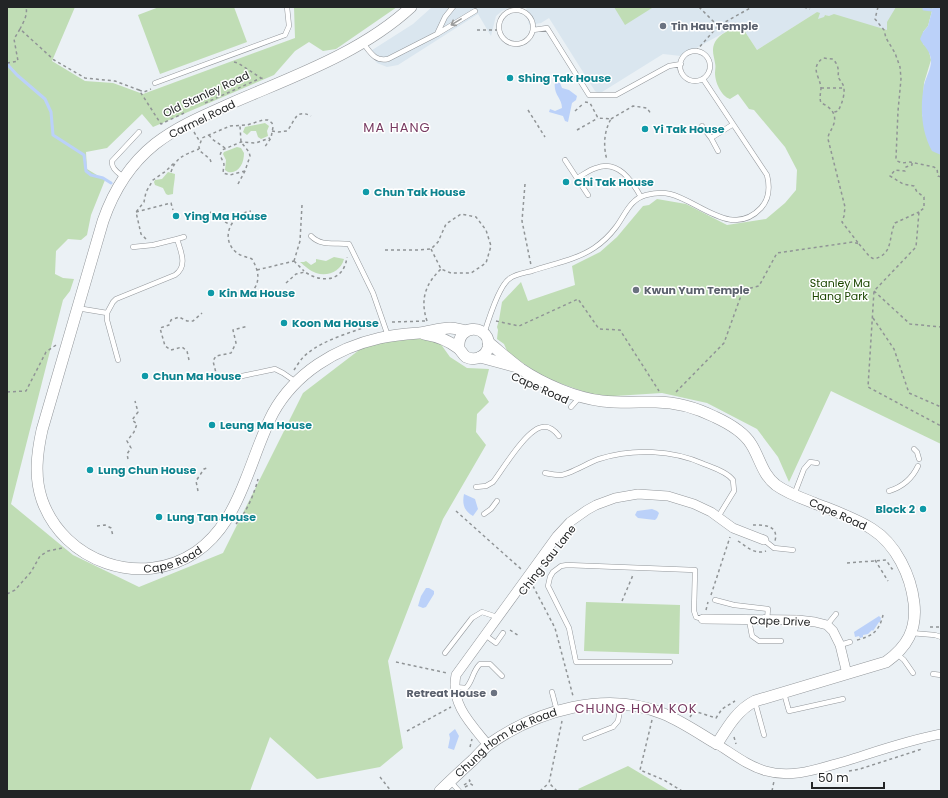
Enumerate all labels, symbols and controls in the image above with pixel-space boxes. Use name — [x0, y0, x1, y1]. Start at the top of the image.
place label: Tin Hau Temple — [671, 18, 758, 34]
one-way arrow — [450, 19, 462, 27]
marker: Tin Hau Temple — [658, 21, 668, 31]
street label: Old Stanley Road — [160, 67, 252, 121]
place label: Shing Tak House — [518, 70, 611, 86]
marker: Shing Tak House — [505, 73, 515, 83]
street label: Carmel Road — [166, 96, 238, 142]
district label: MA HANG — [363, 118, 431, 137]
place label: Yi Tak House — [653, 121, 725, 137]
marker: Yi Tak House — [640, 124, 650, 134]
place label: Chi Tak House — [574, 174, 654, 190]
marker: Chi Tak House — [561, 177, 571, 187]
place label: Chun Tak House — [374, 184, 466, 200]
marker: Chun Tak House — [361, 187, 371, 197]
place label: Ying Ma House — [184, 208, 267, 224]
marker: Ying Ma House — [171, 211, 181, 221]
park label: Stanley Ma Hang Park — [810, 275, 870, 304]
place label: Kwun Yum Temple — [644, 282, 750, 298]
place label: Kin Ma House — [219, 285, 295, 301]
marker: Kwun Yum Temple — [631, 285, 641, 295]
marker: Kin Ma House — [206, 288, 216, 298]
place label: Koon Ma House — [292, 315, 379, 331]
marker: Koon Ma House — [279, 318, 289, 328]
place label: Chun Ma House — [153, 368, 241, 384]
street label: Cape Road — [509, 368, 571, 408]
marker: Chun Ma House — [140, 371, 150, 381]
place label: Leung Ma House — [220, 417, 312, 433]
marker: Leung Ma House — [207, 420, 217, 430]
place label: Lung Chun House — [98, 462, 196, 478]
marker: Lung Chun House — [85, 465, 95, 475]
street label: Cape Road — [807, 494, 869, 534]
place label: Block 2 — [875, 501, 915, 517]
marker: Block 2 — [918, 504, 928, 514]
place label: Lung Tan House — [167, 509, 256, 525]
marker: Lung Tan House — [154, 512, 164, 522]
street label: Ching Sau Lane — [514, 521, 580, 599]
street label: Cape Road — [143, 542, 205, 577]
street label: Cape Drive — [749, 612, 811, 630]
place label: Retreat House — [406, 685, 486, 701]
marker: Retreat House — [489, 688, 499, 698]
district label: CHUNG HOM KOK — [574, 699, 698, 718]
street label: Chung Hom Kok Road — [451, 704, 559, 781]
scale bar — [812, 764, 884, 790]
text: 50 m — [818, 769, 849, 786]

